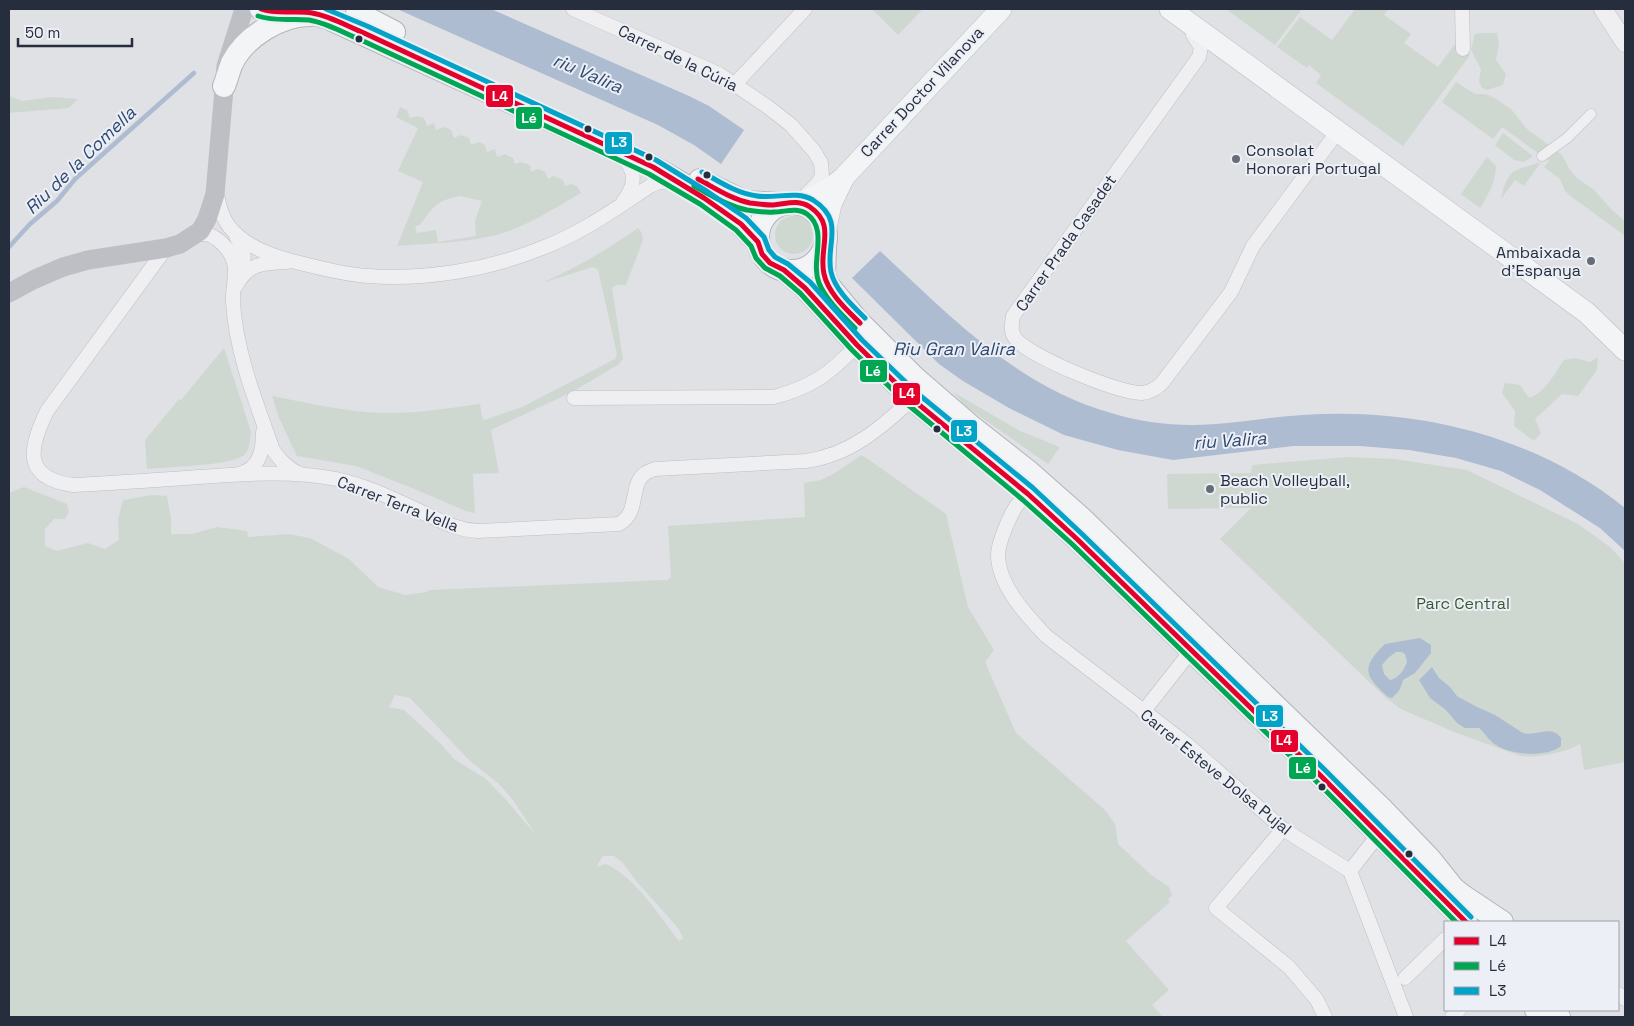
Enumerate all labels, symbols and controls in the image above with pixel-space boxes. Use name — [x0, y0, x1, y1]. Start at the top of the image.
scale bar — [18, 15, 131, 47]
street label: Carrer de la Cúria — [614, 20, 742, 96]
street label: Carrer Doctor Vilanova — [856, 22, 988, 162]
text: 50 m — [25, 23, 60, 42]
unlabelled marker — [354, 34, 364, 44]
water label: riu Valira — [550, 48, 627, 98]
line badge: L4 — [485, 84, 514, 108]
text: L4 — [492, 87, 508, 105]
water label: Riu de la Comella — [20, 101, 141, 219]
line badge: Lé — [515, 106, 543, 130]
text: Lé — [521, 109, 537, 127]
unlabelled marker — [583, 124, 593, 134]
line badge: L3 — [604, 131, 633, 155]
text: L3 — [611, 133, 627, 151]
place label: Consolat Honorari Portugal — [1246, 140, 1381, 179]
unlabelled marker — [644, 152, 654, 162]
marker: Consolat Honorari Portugal — [1230, 153, 1242, 165]
unlabelled marker — [702, 170, 712, 180]
street label: Carrer Prada Casadet — [1011, 170, 1121, 316]
place label: Ambaixada d'Espanya — [1496, 242, 1581, 281]
marker: Ambaixada d'Espanya — [1585, 255, 1597, 267]
water label: Riu Gran Valira — [893, 337, 1016, 360]
line badge: Lé — [859, 359, 888, 383]
text: Lé — [865, 362, 881, 380]
line badge: L4 — [892, 382, 921, 406]
text: L4 — [899, 384, 915, 402]
line badge: L3 — [950, 419, 978, 443]
text: L3 — [956, 422, 972, 440]
unlabelled marker — [932, 424, 942, 434]
water label: riu Valira — [1193, 426, 1268, 454]
place label: Beach Volleyball, public — [1220, 470, 1350, 509]
street label: Carrer Terra Vella — [334, 471, 462, 537]
marker: Beach Volleyball, public — [1204, 483, 1216, 495]
park label: Parc Central — [1416, 593, 1510, 614]
street label: Carrer Esteve Dolsa Pujal — [1136, 704, 1296, 840]
line badge: L3 — [1255, 704, 1284, 728]
text: L3 — [1262, 707, 1278, 725]
line badge: L4 — [1270, 729, 1299, 753]
text: L4 — [1276, 731, 1292, 749]
line badge: Lé — [1288, 756, 1317, 780]
text: Lé — [1295, 759, 1311, 777]
unlabelled marker — [1317, 782, 1327, 792]
unlabelled marker — [1404, 849, 1414, 859]
legend — [1444, 921, 1619, 1011]
text: L4 — [1489, 931, 1507, 950]
text: Lé — [1489, 956, 1506, 975]
text: L3 — [1489, 981, 1506, 1000]

